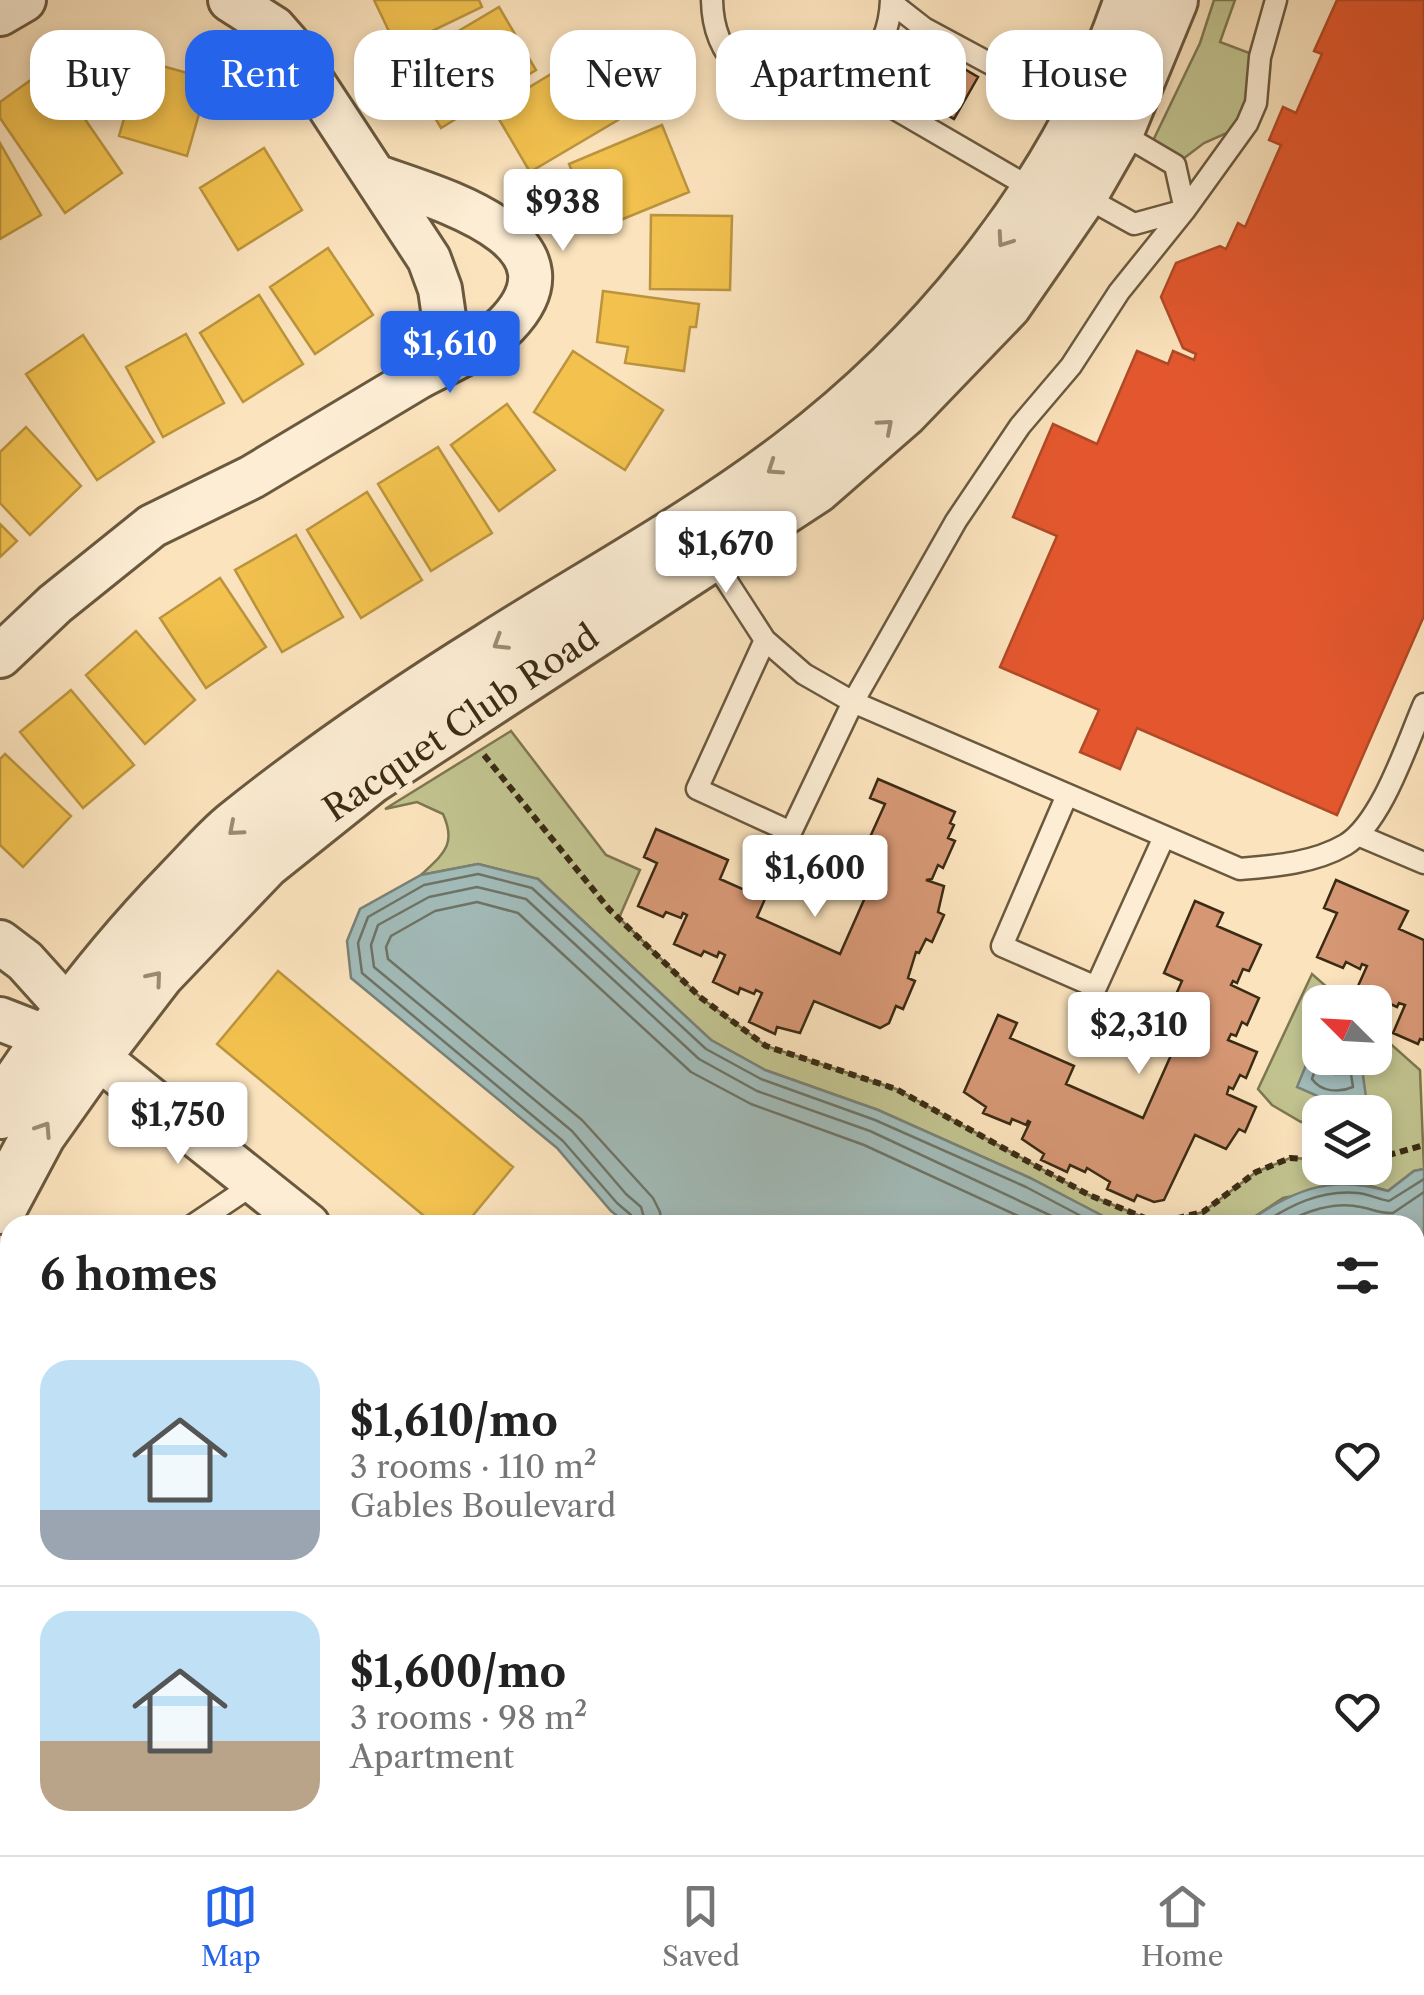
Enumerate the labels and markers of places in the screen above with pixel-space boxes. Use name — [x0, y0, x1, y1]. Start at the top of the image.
pin: $938 — [504, 169, 622, 254]
pin: $1,610 — [369, 311, 531, 396]
pin: $1,670 — [645, 511, 807, 596]
pin: $1,600 — [734, 835, 896, 920]
pin: $2,310 — [1058, 992, 1220, 1077]
pin: $1,750 — [97, 1082, 259, 1167]

